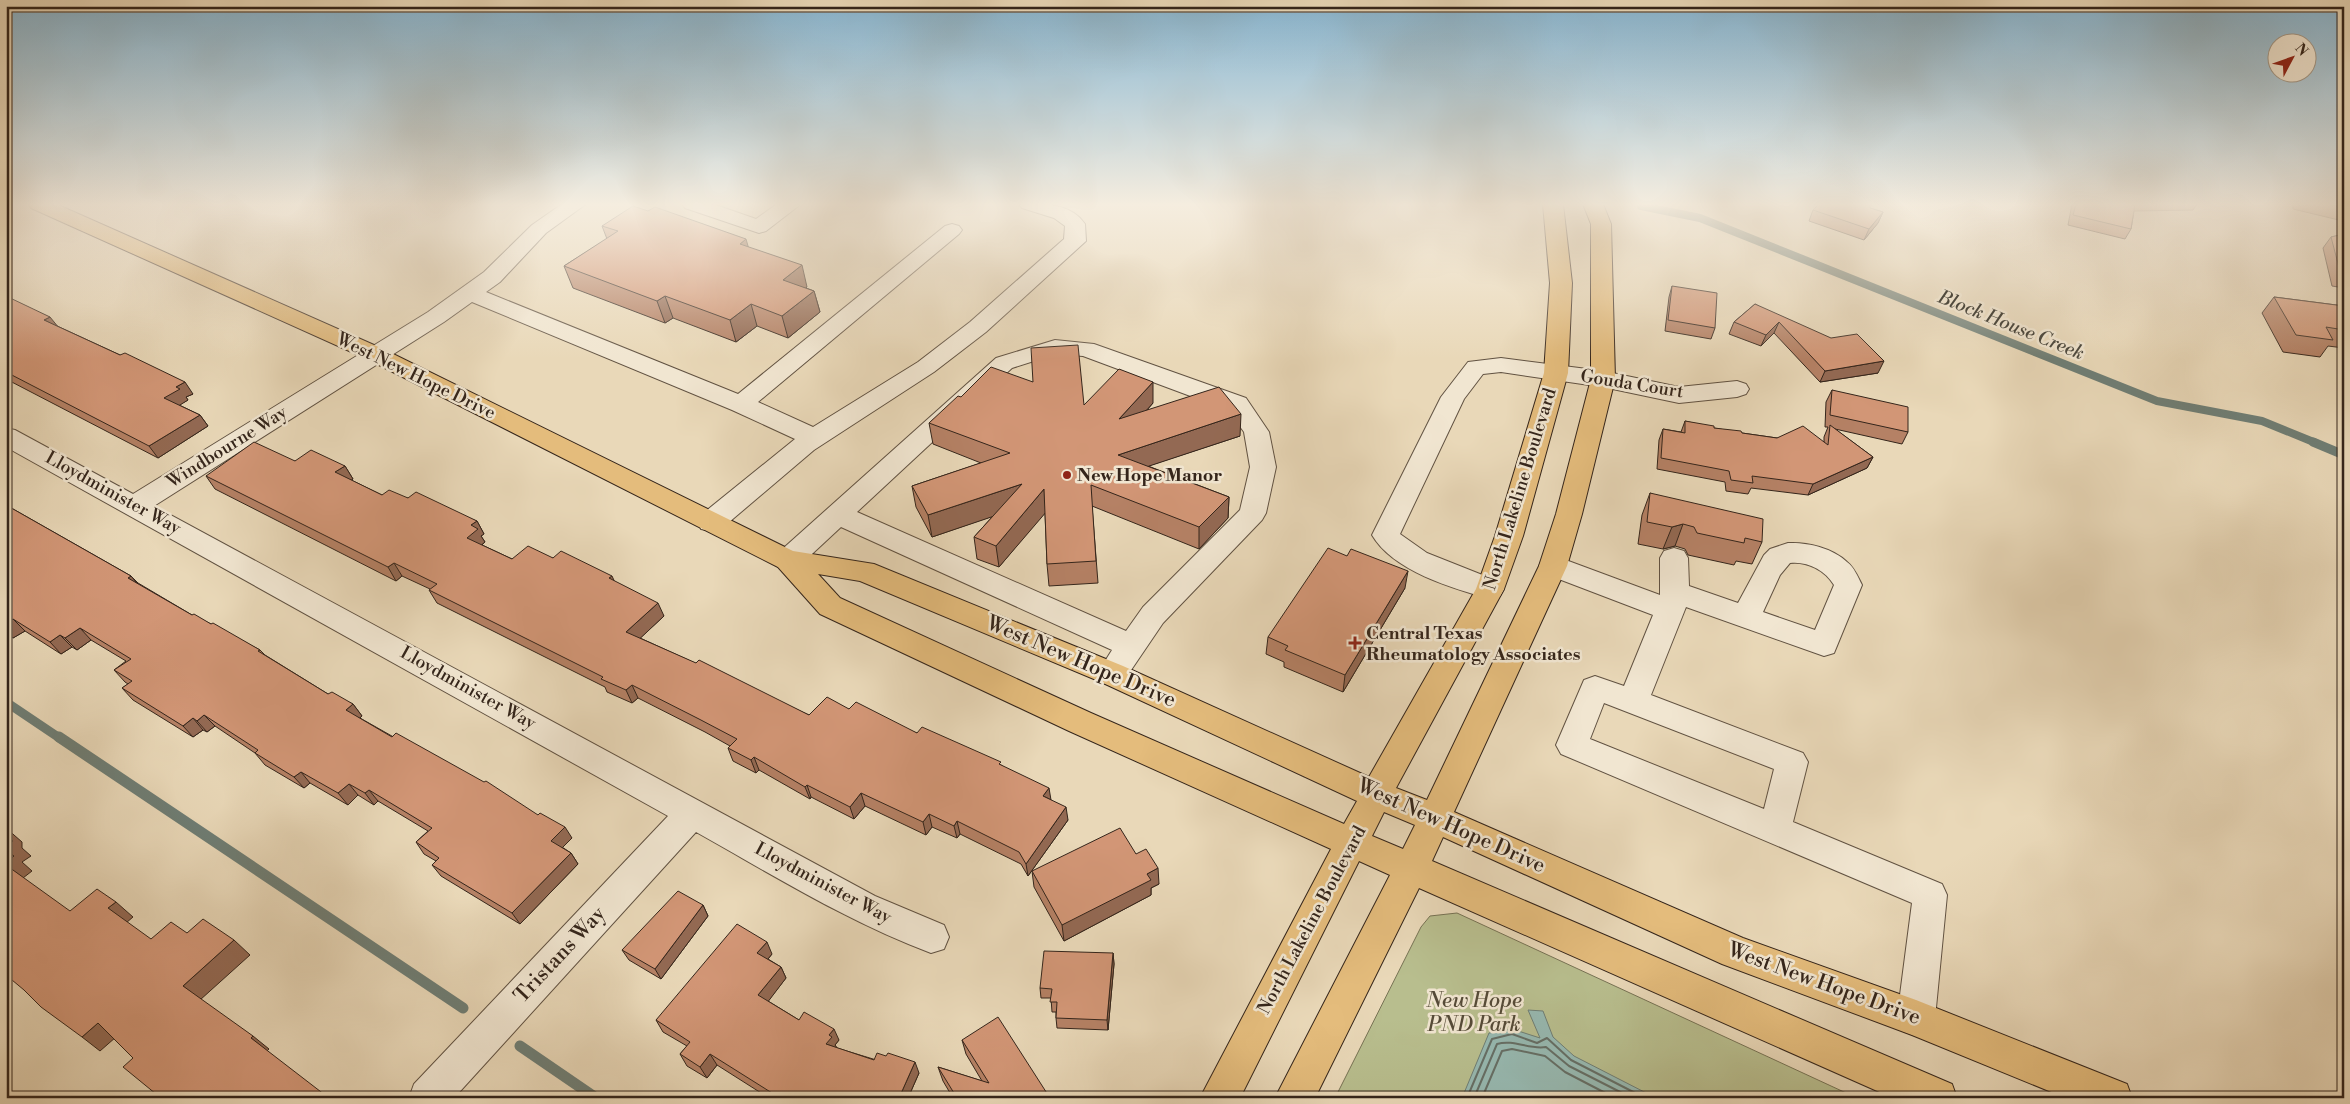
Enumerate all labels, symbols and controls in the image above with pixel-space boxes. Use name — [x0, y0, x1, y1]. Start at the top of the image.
north arrow — [2268, 32, 2318, 82]
text: N — [2291, 40, 2311, 60]
water label: Block House Creek — [1933, 284, 2088, 365]
street label: West New Hope Drive — [332, 327, 499, 425]
street label: Gouda Court — [1579, 365, 1686, 404]
street label: North Lakeline Boulevard — [1478, 384, 1562, 593]
street label: Windbourne Way — [162, 401, 292, 494]
street label: Lloydminister Way — [41, 446, 185, 540]
place label: New Hope Manor — [1077, 464, 1222, 487]
marker: New Hope Manor — [1061, 469, 1073, 481]
street label: West New Hope Drive — [981, 610, 1180, 714]
place label: Central Texas Rheumatology Associates — [1366, 622, 1581, 666]
marker: Central Texas Rheumatology Associates — [1348, 636, 1362, 650]
street label: Lloydminister Way — [396, 641, 540, 735]
street label: West New Hope Drive — [1352, 772, 1549, 879]
street label: North Lakeline Boulevard — [1253, 821, 1372, 1018]
street label: Lloydminister Way — [751, 837, 896, 929]
street label: Tristans Way — [509, 901, 612, 1009]
street label: West New Hope Drive — [1723, 937, 1924, 1031]
park label: New Hope PND Park — [1425, 988, 1522, 1038]

